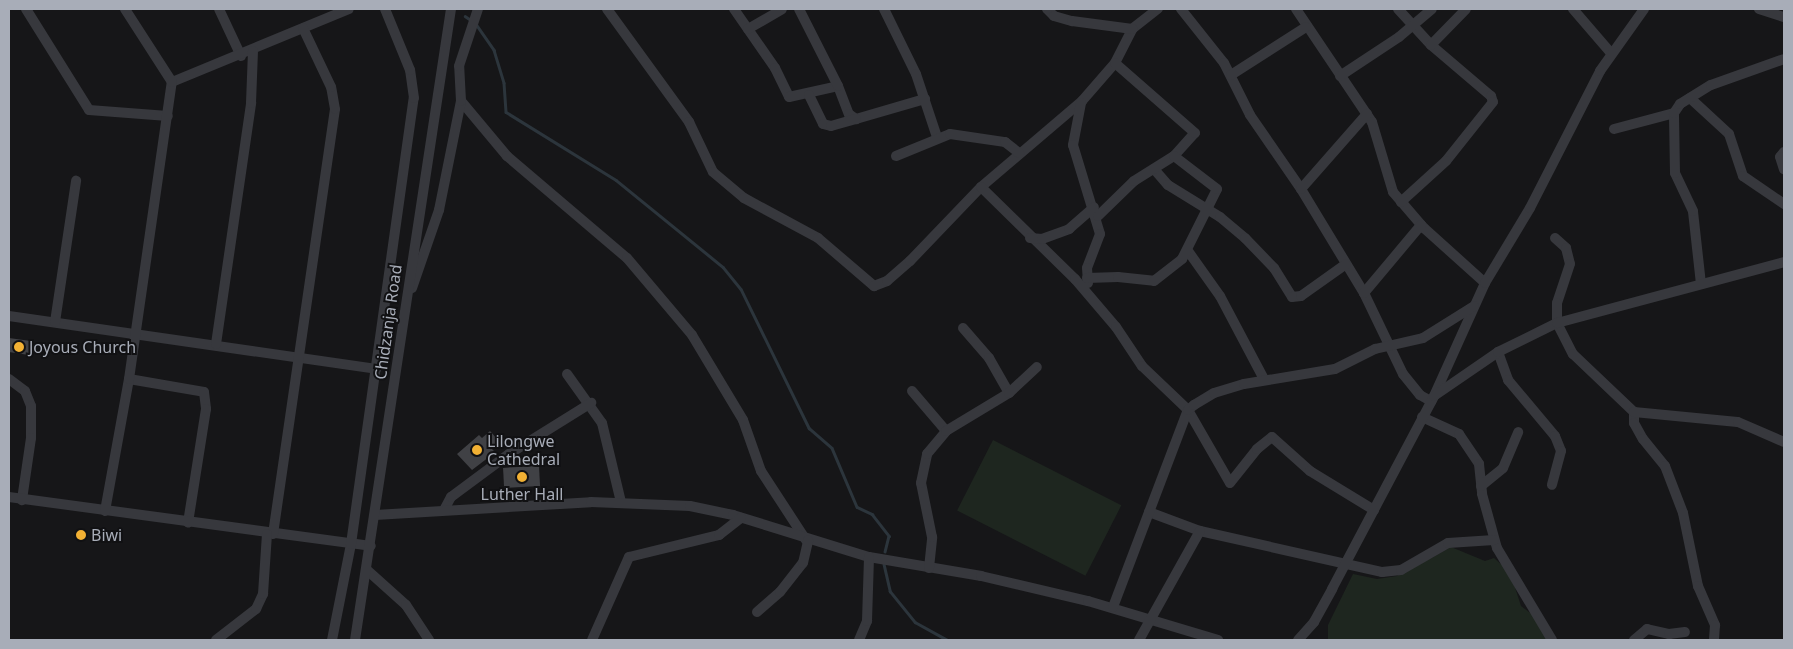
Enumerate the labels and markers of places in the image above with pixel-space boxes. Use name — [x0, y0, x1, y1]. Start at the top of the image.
place label: Joyous Church — [29, 337, 136, 357]
marker: Joyous Church — [13, 341, 25, 353]
place label: Lilongwe Cathedral — [487, 431, 560, 469]
marker: Lilongwe Cathedral — [471, 444, 483, 456]
marker: Luther Hall — [516, 471, 528, 483]
place label: Luther Hall — [481, 484, 563, 504]
place label: Biwi — [91, 525, 122, 545]
marker: Biwi — [75, 529, 87, 541]

